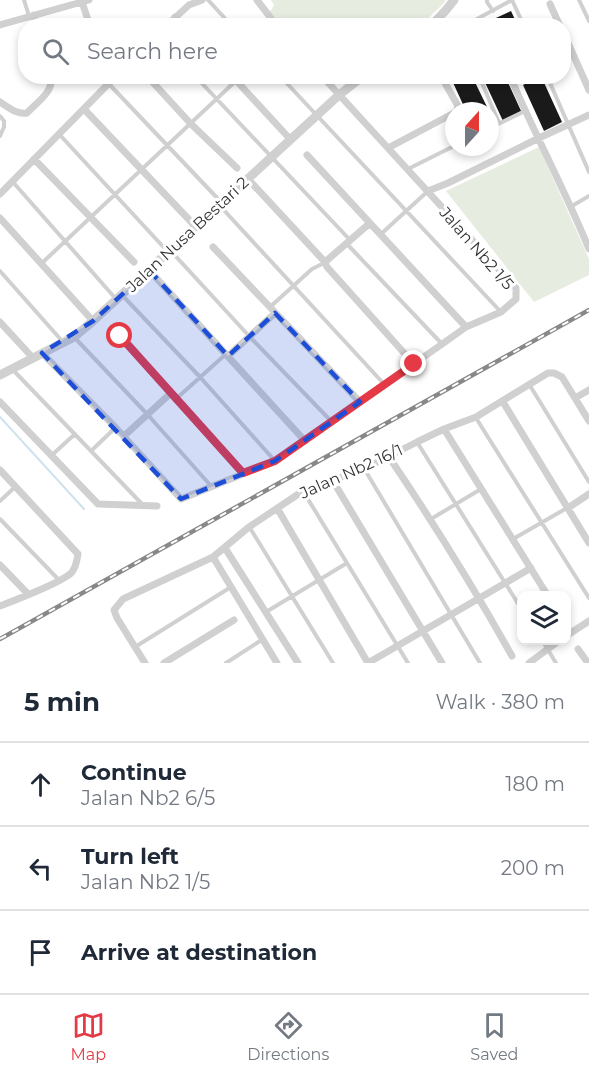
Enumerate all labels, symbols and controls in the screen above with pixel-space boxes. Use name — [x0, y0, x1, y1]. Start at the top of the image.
search box — [18, 18, 571, 84]
icon: search — [39, 35, 72, 68]
text: Search here — [87, 38, 218, 65]
north arrow — [445, 102, 499, 156]
street label: Jalan Nusa Bestari 2 — [121, 173, 252, 297]
street label: Jalan Nb2 1/5 — [435, 202, 518, 294]
route start — [106, 322, 132, 348]
route end — [400, 350, 426, 376]
street label: Jalan Nb2 16/1 — [296, 440, 406, 503]
map controls — [517, 591, 571, 645]
button: layers — [517, 591, 571, 645]
text: 5 min — [24, 686, 100, 718]
text: Walk · 380 m — [435, 690, 565, 714]
text: Continue — [81, 759, 187, 786]
icon: ahead — [24, 768, 57, 801]
text: 180 m — [505, 772, 565, 796]
text: Jalan Nb2 6/5 — [81, 786, 215, 810]
text: Turn left — [81, 843, 179, 870]
icon: left — [24, 852, 57, 885]
text: 200 m — [501, 856, 565, 880]
text: Jalan Nb2 1/5 — [81, 870, 210, 894]
icon: arrive — [24, 936, 57, 969]
text: Arrive at destination — [81, 939, 317, 966]
tab: Map — [71, 1009, 106, 1064]
tab: Directions — [247, 1009, 329, 1064]
tab: Saved — [470, 1009, 518, 1064]

